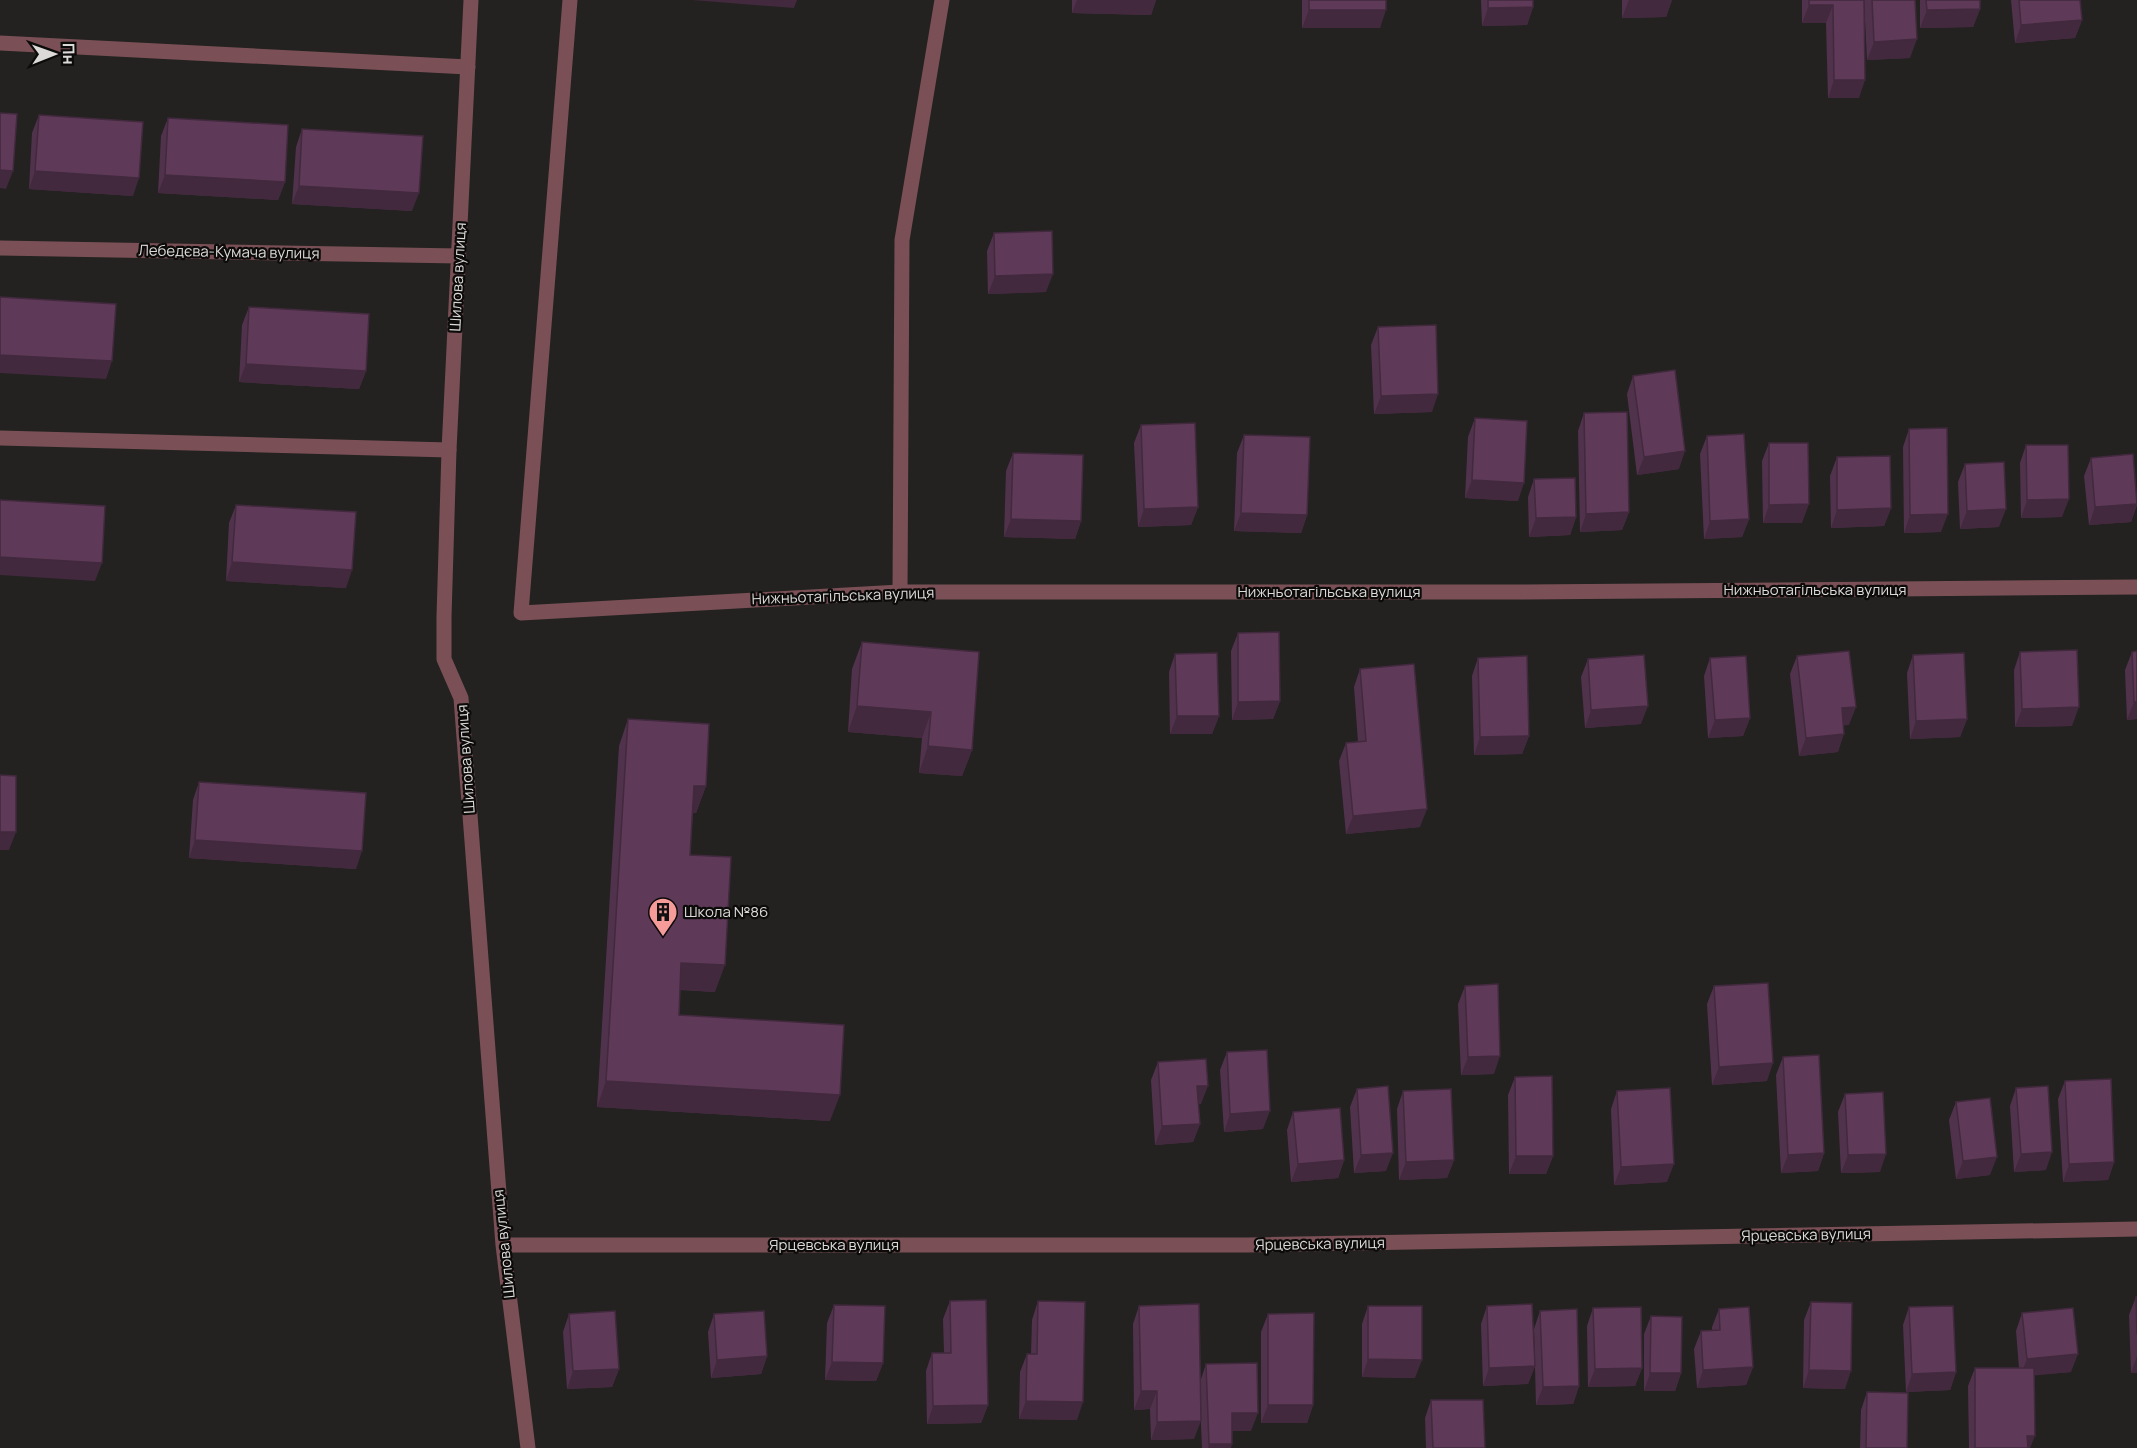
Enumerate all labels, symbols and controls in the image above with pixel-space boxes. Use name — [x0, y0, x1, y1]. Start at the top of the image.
north arrow — [24, 24, 84, 84]
text: Пн — [58, 43, 80, 65]
street label: Шилова вулиця — [444, 222, 471, 332]
street label: Лебедєва-Кумача вулиця — [138, 239, 320, 264]
street label: Нижньотагільська вулиця — [1723, 579, 1907, 600]
street label: Нижньотагільська вулиця — [1237, 581, 1421, 602]
street label: Нижньотагільська вулиця — [751, 582, 935, 609]
street label: Шилова вулиця — [451, 704, 480, 814]
building icon: Школа №86 — [647, 896, 679, 938]
place label: Школа №86 — [684, 901, 768, 922]
street label: Шилова вулиця — [487, 1189, 520, 1300]
street label: Ярцевська вулиця — [1741, 1223, 1871, 1246]
street label: Ярцевська вулиця — [1255, 1232, 1385, 1255]
street label: Ярцевська вулиця — [769, 1234, 899, 1255]

